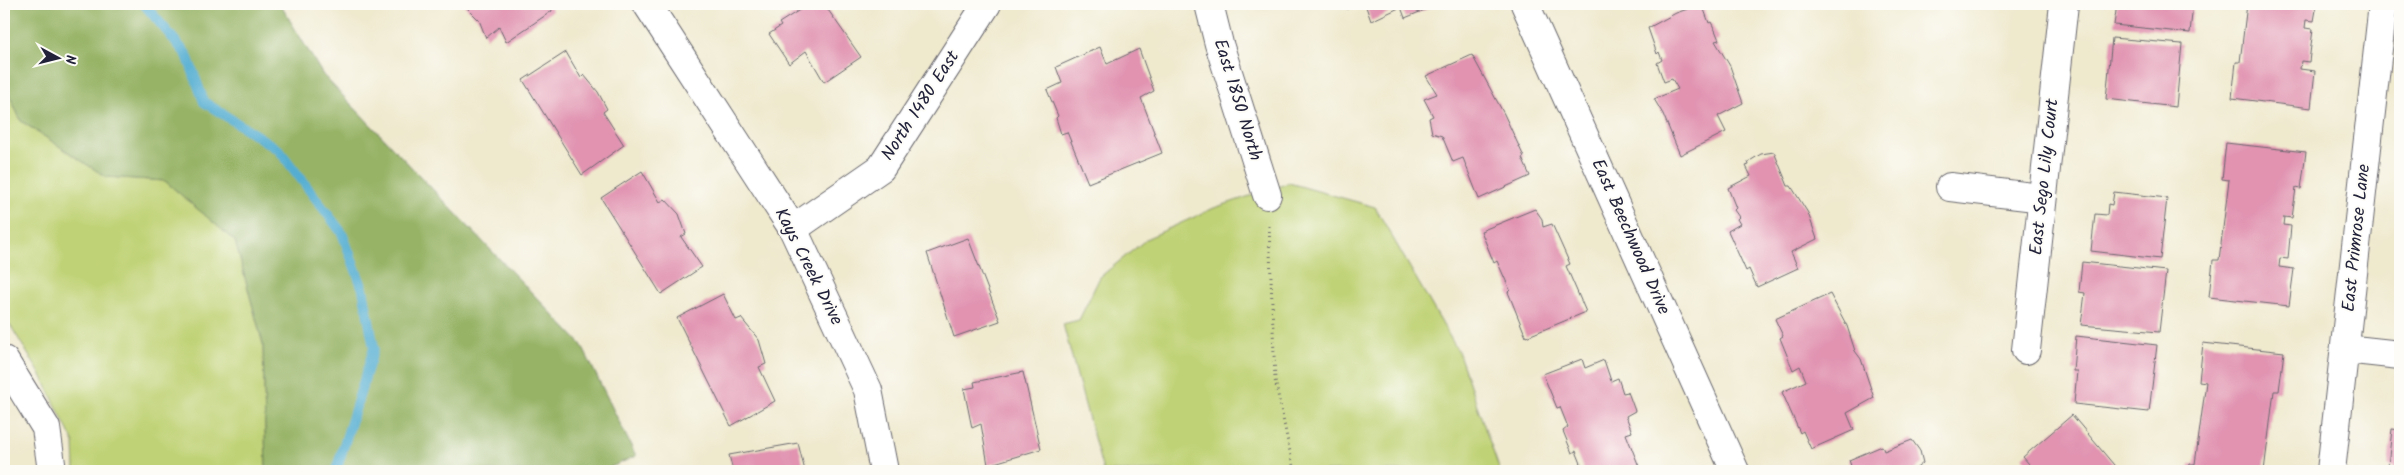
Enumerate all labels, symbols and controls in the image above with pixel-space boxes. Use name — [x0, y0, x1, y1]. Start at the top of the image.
north arrow — [32, 32, 82, 82]
street label: East 1850 North — [1205, 35, 1269, 165]
street label: North 1480 East — [874, 44, 968, 167]
text: N — [58, 54, 81, 65]
street label: East Sego Lily Court — [2022, 96, 2068, 257]
street label: East Beechwood Drive — [1583, 154, 1677, 320]
street label: East Primrose Lane — [2335, 163, 2379, 313]
street label: Kays Creek Drive — [766, 203, 850, 331]

